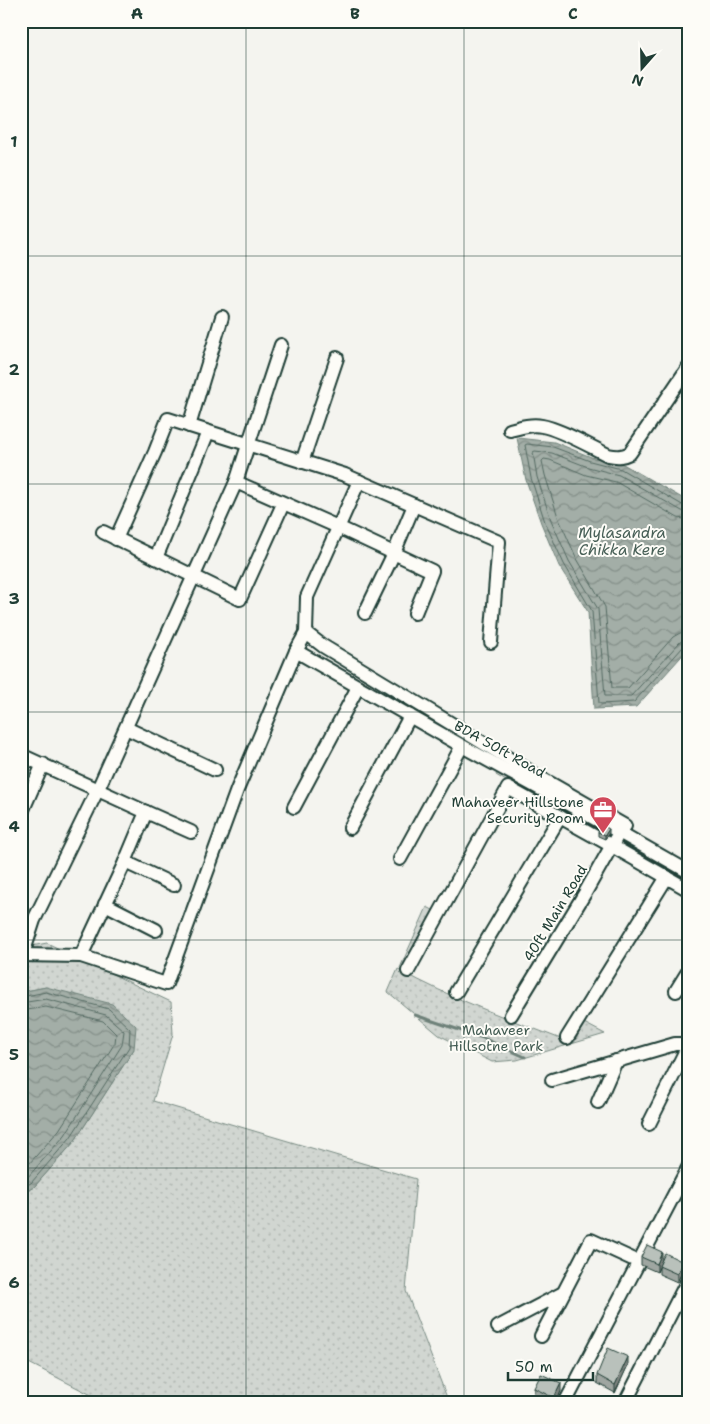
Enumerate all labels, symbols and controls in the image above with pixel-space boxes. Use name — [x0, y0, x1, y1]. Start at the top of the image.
text: A — [131, 3, 143, 24]
text: B — [350, 3, 360, 24]
text: C — [568, 3, 578, 24]
north arrow — [618, 42, 668, 92]
text: N — [629, 70, 646, 91]
text: 1 — [10, 131, 18, 152]
text: 2 — [8, 359, 20, 380]
water label: Mylasandra Chikka Kere — [578, 523, 666, 560]
text: 3 — [8, 588, 20, 609]
street label: BDA 50ft Road — [451, 716, 549, 782]
place label: Mahaveer Hillstone Security Room — [451, 793, 584, 827]
office icon: Mahaveer Hillstone Security Room — [588, 795, 618, 834]
text: 4 — [8, 816, 20, 837]
street label: 40ft Main Road — [519, 861, 591, 965]
park label: Mahaveer Hillsotne Park — [449, 1021, 543, 1055]
text: 5 — [9, 1044, 19, 1065]
text: 6 — [8, 1272, 20, 1293]
scale bar — [508, 1349, 592, 1381]
text: 50 m — [515, 1357, 553, 1377]

